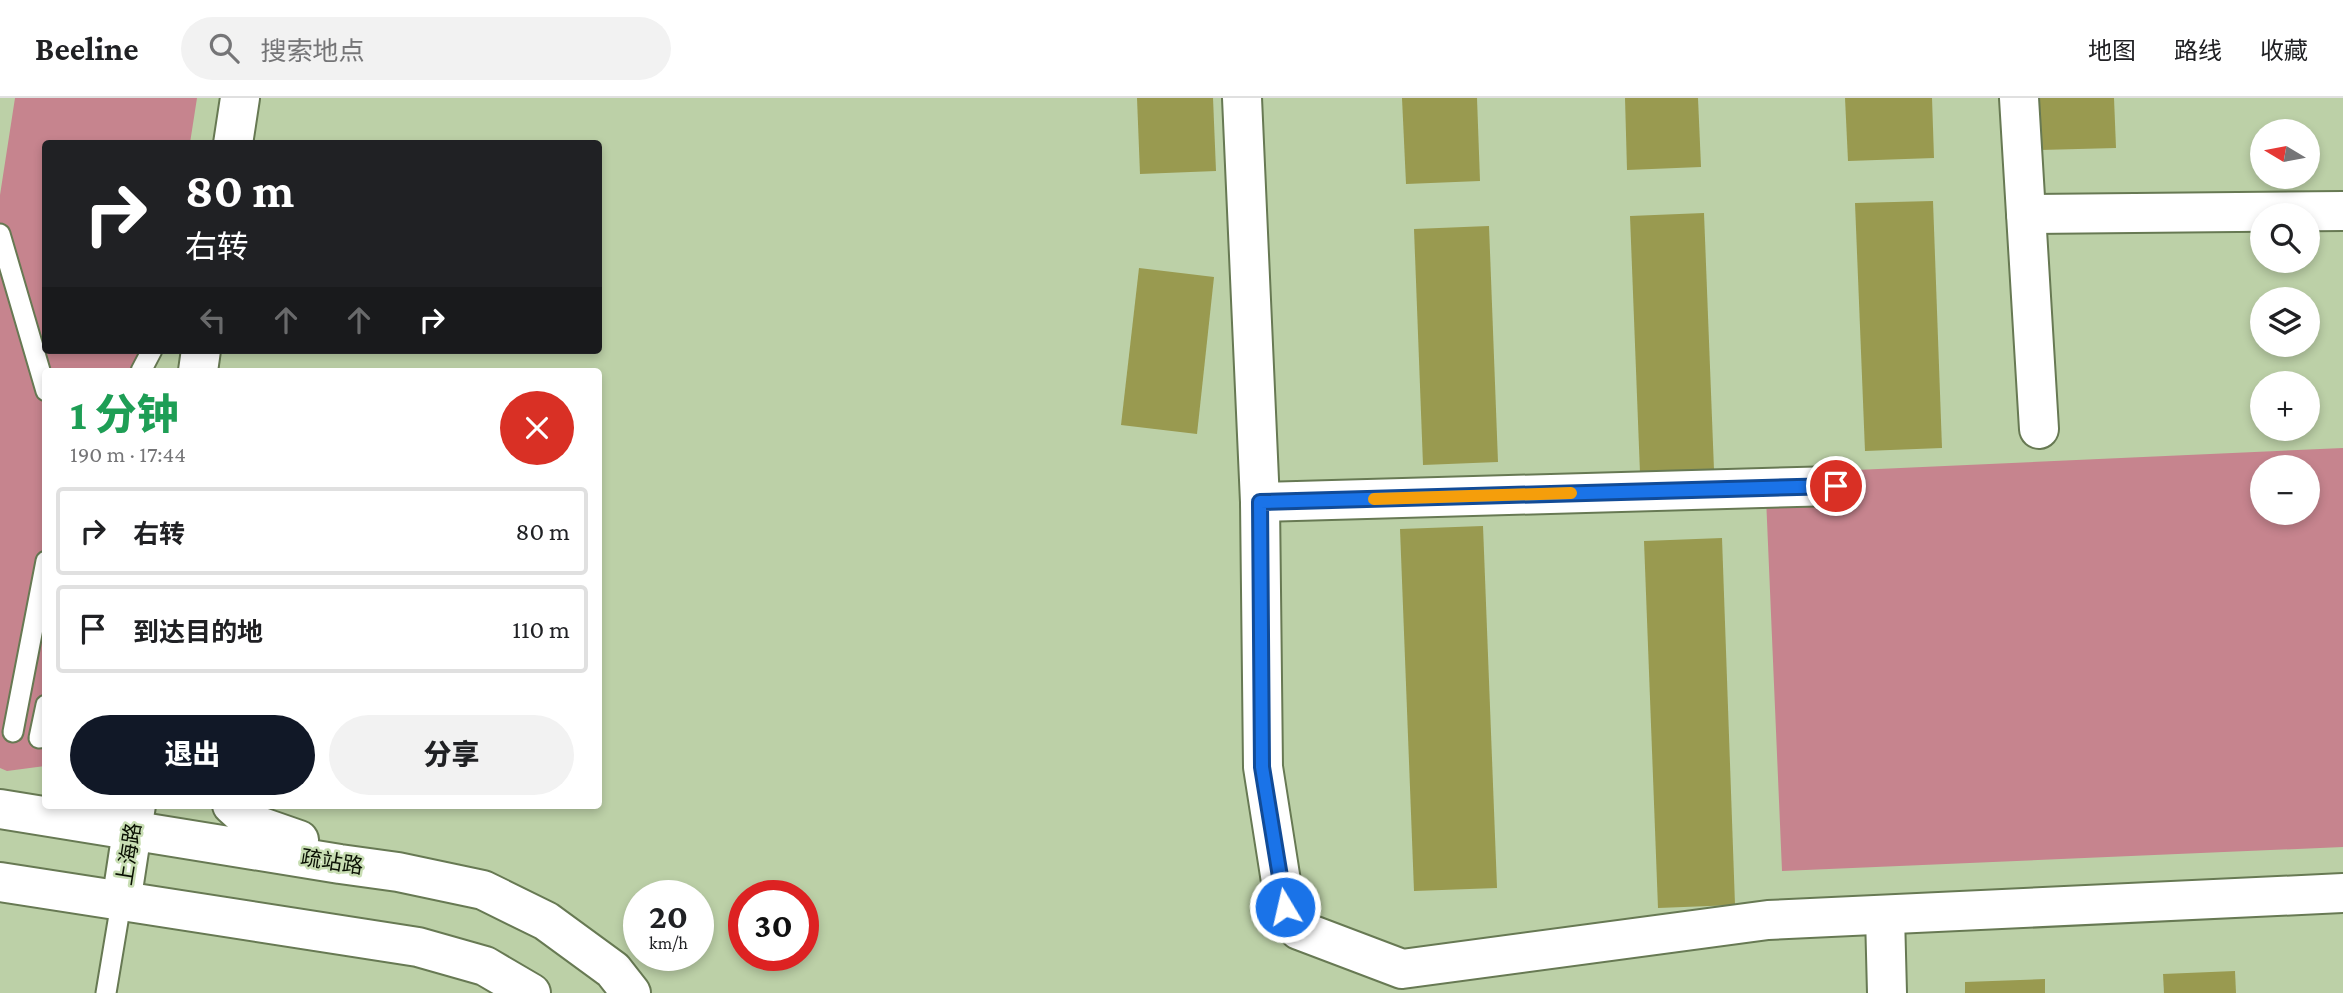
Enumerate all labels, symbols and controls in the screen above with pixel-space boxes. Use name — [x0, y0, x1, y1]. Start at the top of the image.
search box — [181, 17, 671, 80]
icon: search — [205, 29, 243, 67]
text: Beeline — [35, 30, 139, 67]
text: 搜索地点 — [261, 37, 365, 66]
text: 地图 — [2088, 37, 2136, 64]
text: 路线 — [2174, 37, 2222, 64]
text: 收藏 — [2260, 37, 2308, 64]
north arrow — [2250, 119, 2320, 189]
map controls — [2250, 119, 2320, 525]
text: 80 m — [185, 163, 294, 218]
icon: right — [70, 168, 161, 259]
button: search — [2250, 203, 2320, 273]
text: 右转 — [185, 229, 249, 265]
button: layers — [2250, 287, 2320, 357]
icon: left — [194, 301, 232, 339]
icon: ahead — [267, 301, 305, 339]
icon: ahead — [340, 301, 378, 339]
icon: right — [413, 301, 451, 339]
button: + — [2250, 371, 2320, 441]
text: 1 分钟 — [70, 391, 179, 438]
button: close — [500, 391, 574, 465]
text: 190 m · 17:44 — [70, 441, 186, 467]
button: − — [2250, 455, 2320, 525]
pin — [1806, 456, 1866, 516]
icon: arrive — [1817, 467, 1855, 505]
icon: right — [74, 512, 112, 550]
text: 80 m — [516, 517, 570, 546]
text: 右转 — [133, 520, 185, 549]
icon: arrive — [74, 610, 112, 648]
text: 110 m — [512, 615, 570, 644]
text: 到达目的地 — [133, 618, 263, 647]
button: 退出 — [70, 715, 315, 795]
button: 分享 — [329, 715, 574, 795]
street label: 上海路 — [112, 821, 146, 887]
street label: 疏站路 — [299, 845, 365, 879]
position arrow — [1248, 870, 1322, 944]
speed limit sign: 30 — [728, 880, 819, 971]
text: 20 — [649, 897, 688, 936]
text: km/h — [649, 933, 688, 953]

